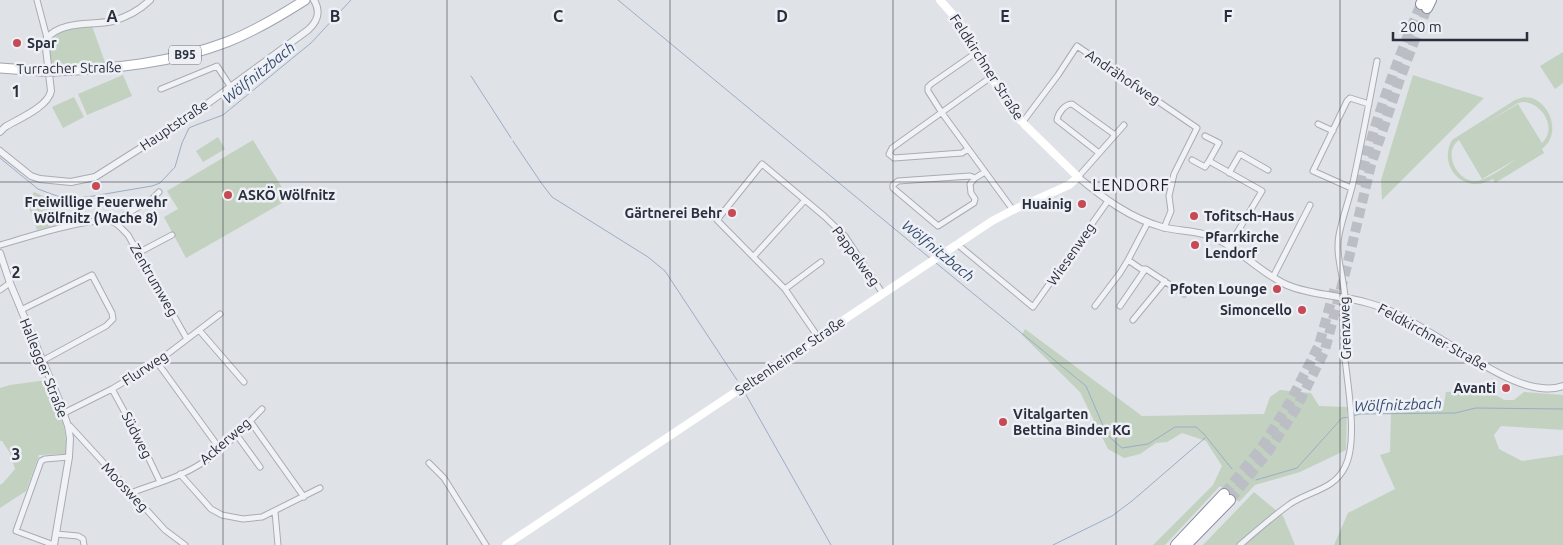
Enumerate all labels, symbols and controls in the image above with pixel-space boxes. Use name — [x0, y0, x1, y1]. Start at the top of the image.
text: A — [106, 7, 118, 25]
text: B — [330, 7, 340, 25]
text: C — [553, 7, 563, 25]
text: D — [776, 7, 788, 25]
text: E — [1000, 7, 1010, 25]
text: F — [1224, 7, 1233, 25]
scale bar — [1393, 10, 1527, 42]
street label: Feldkirchner Straße — [947, 11, 1027, 123]
text: 200 m — [1400, 18, 1442, 35]
place label: Spar — [27, 35, 57, 51]
marker: Spar — [11, 37, 23, 49]
water label: Wölfnitzbach — [219, 38, 298, 107]
road number: B95 — [169, 46, 201, 64]
street label: Andrähofweg — [1083, 46, 1163, 108]
street label: Turracher Straße — [16, 59, 122, 77]
text: 1 — [11, 82, 21, 100]
street label: Hauptstraße — [137, 96, 211, 154]
district label: LENDORF — [1092, 176, 1170, 194]
marker: Freiwillige Feuerwehr Wölfnitz (Wache 8) — [90, 180, 102, 192]
place label: ASKÖ Wölfnitz — [238, 186, 335, 203]
marker: ASKÖ Wölfnitz — [222, 189, 234, 201]
place label: Freiwillige Feuerwehr Wölfnitz (Wache 8) — [25, 194, 168, 226]
place label: Huainig — [1022, 196, 1072, 212]
marker: Huainig — [1076, 198, 1088, 210]
place label: Gärtnerei Behr — [624, 205, 722, 221]
marker: Gärtnerei Behr — [726, 207, 738, 219]
place label: Tofitsch-Haus — [1204, 208, 1295, 224]
marker: Tofitsch-Haus — [1188, 210, 1200, 222]
water label: Wölfnitzbach — [899, 216, 978, 285]
street label: Wiesenweg — [1044, 220, 1098, 288]
street label: Pappelweg — [829, 223, 883, 289]
place label: Pfarrkirche Lendorf — [1205, 229, 1279, 261]
marker: Pfarrkirche Lendorf — [1189, 239, 1201, 251]
street label: Zentrumweg — [127, 241, 181, 319]
text: 2 — [11, 263, 21, 281]
place label: Pfoten Lounge — [1170, 281, 1267, 297]
marker: Pfoten Lounge — [1271, 283, 1283, 295]
street label: Grenzweg — [1336, 296, 1354, 360]
street label: Feldkirchner Straße — [1375, 300, 1491, 374]
place label: Simoncello — [1220, 302, 1292, 318]
marker: Simoncello — [1296, 304, 1308, 316]
street label: Seltenheimer Straße — [732, 313, 848, 399]
street label: Hallegger Straße — [17, 316, 71, 420]
street label: Flurweg — [119, 347, 171, 389]
place label: Avanti — [1453, 380, 1496, 396]
marker: Avanti — [1500, 382, 1512, 394]
water label: Wölfnitzbach — [1354, 394, 1442, 415]
place label: Vitalgarten Bettina Binder KG — [1013, 406, 1131, 438]
street label: Südweg — [118, 409, 156, 461]
street label: Ackerweg — [196, 415, 254, 467]
marker: Vitalgarten Bettina Binder KG — [997, 416, 1009, 428]
text: 3 — [11, 445, 21, 463]
street label: Moosweg — [98, 459, 152, 515]

